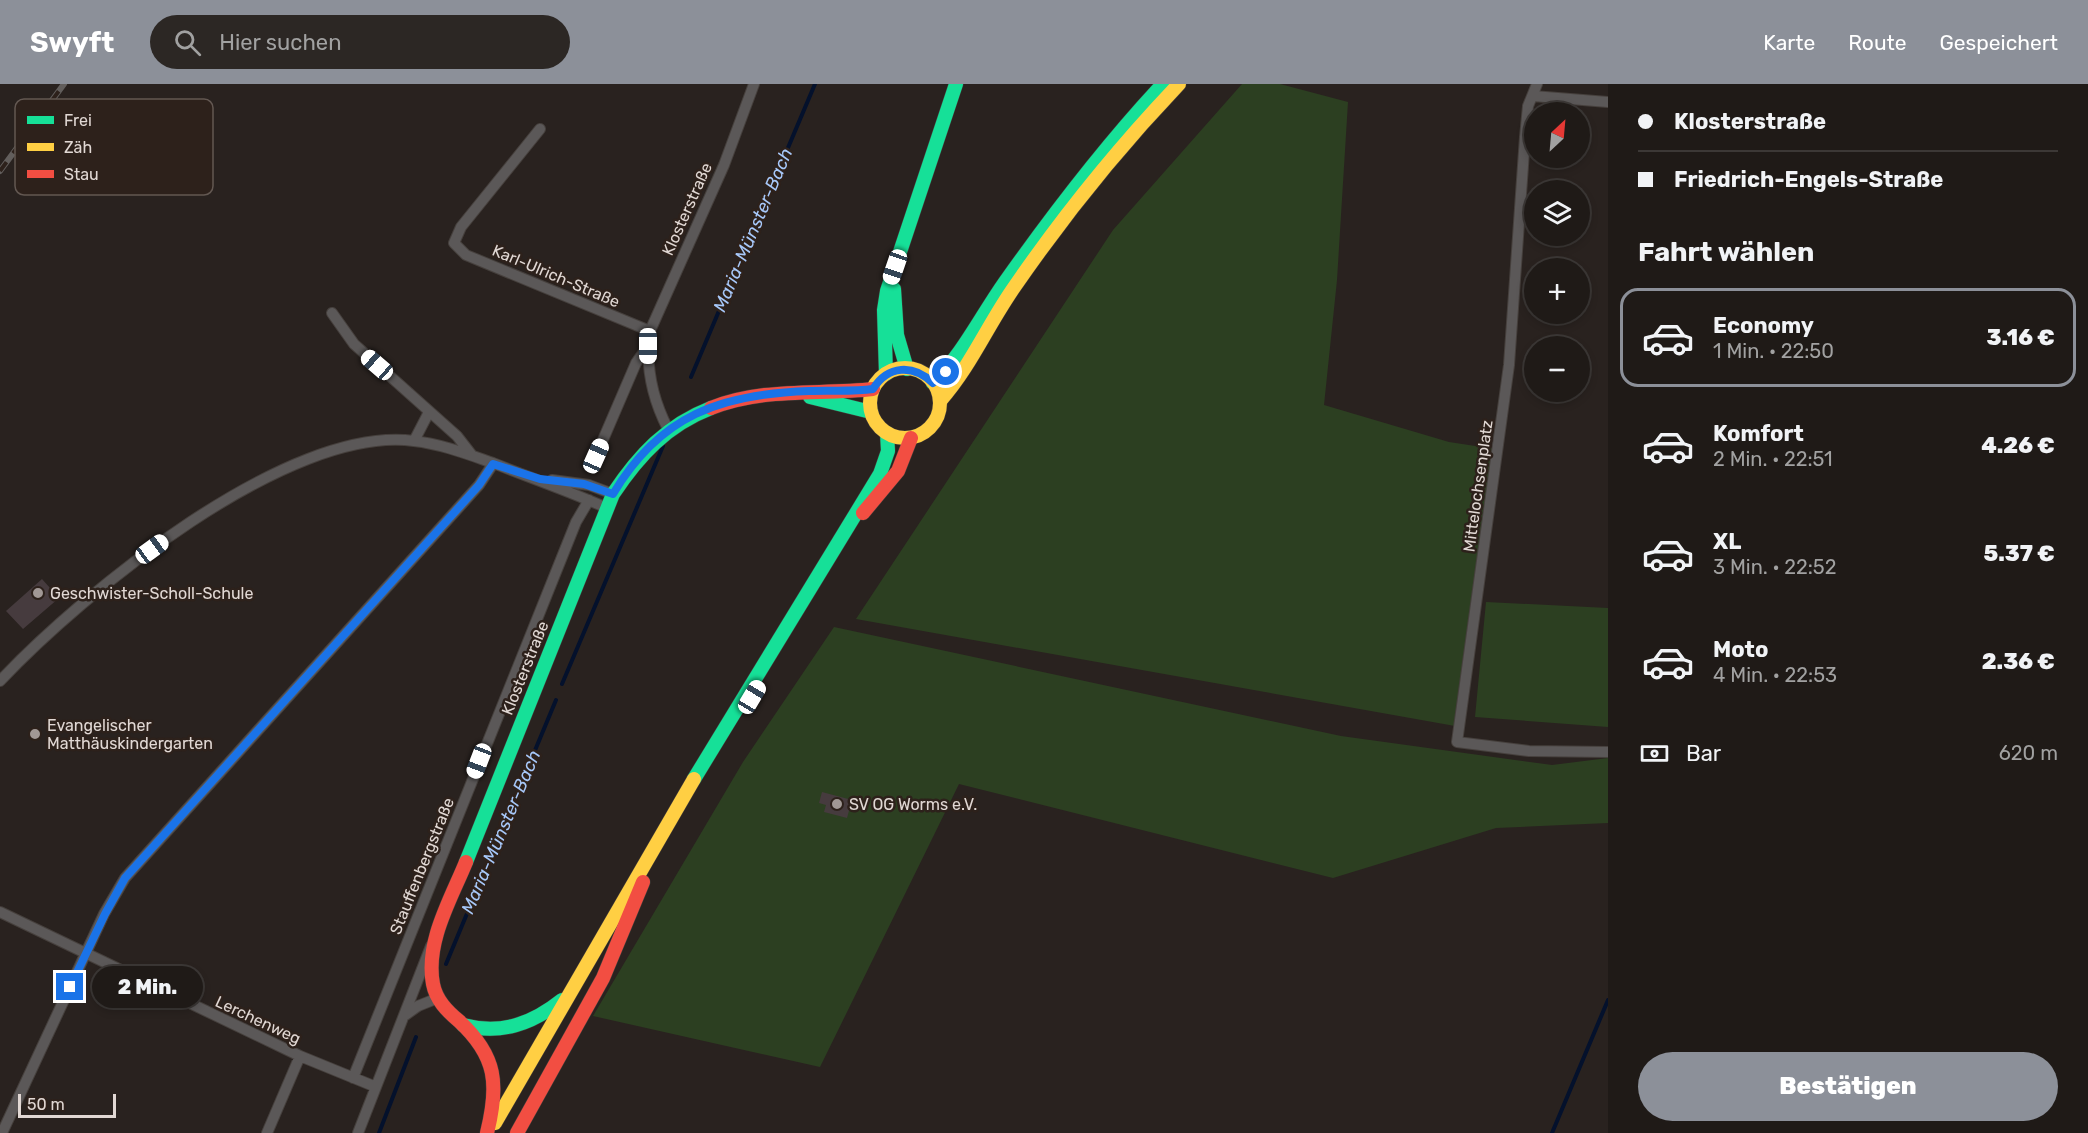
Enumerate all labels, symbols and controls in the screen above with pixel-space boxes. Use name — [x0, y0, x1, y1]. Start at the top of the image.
search box — [150, 15, 570, 69]
text: Swyft — [30, 26, 114, 59]
icon: search — [171, 26, 204, 59]
text: Hier suchen — [219, 29, 342, 56]
text: Karte — [1763, 30, 1815, 55]
text: Route — [1848, 30, 1907, 55]
text: Gespeichert — [1940, 30, 2058, 55]
legend — [15, 99, 213, 195]
north arrow — [1524, 102, 1590, 168]
map controls — [1524, 102, 1590, 402]
text: Klosterstraße — [1674, 108, 1826, 135]
text: Frei — [64, 111, 92, 130]
text: Zäh — [64, 138, 92, 157]
water label: Maria-Münster-Bach — [709, 145, 797, 315]
street label: Klosterstraße — [658, 160, 716, 258]
text: Stau — [64, 165, 99, 184]
text: Friedrich-Engels-Straße — [1674, 166, 1943, 193]
button: layers — [1524, 180, 1590, 246]
text: Fahrt wählen — [1638, 236, 1814, 268]
street label: Karl-Ulrich-Straße — [489, 241, 623, 311]
car — [881, 247, 909, 287]
button: + — [1524, 258, 1590, 324]
icon: car — [1641, 311, 1695, 365]
text: Economy — [1713, 312, 1814, 339]
text: 3.16 € — [1986, 324, 2055, 351]
car — [639, 328, 657, 364]
button: − — [1524, 336, 1590, 402]
text: 1 Min. · 22:50 — [1713, 339, 1834, 363]
car — [358, 346, 396, 384]
route start — [932, 358, 959, 385]
street label: Mittelochsenplatz — [1459, 419, 1497, 553]
icon: car — [1641, 419, 1695, 473]
text: Komfort — [1713, 420, 1804, 447]
text: 4.26 € — [1981, 432, 2055, 459]
car — [580, 436, 612, 476]
text: 2 Min. · 22:51 — [1713, 447, 1833, 471]
icon: car — [1641, 527, 1695, 581]
text: XL — [1713, 528, 1741, 555]
car — [132, 531, 172, 567]
text: 5.37 € — [1984, 540, 2055, 567]
text: 3 Min. · 22:52 — [1713, 555, 1836, 579]
place label: Geschwister-Scholl-Schule — [50, 584, 253, 603]
marker: Geschwister-Scholl-Schule — [31, 586, 45, 600]
street label: Klosterstraße — [498, 618, 552, 718]
icon: car — [1641, 635, 1695, 689]
text: Moto — [1713, 636, 1768, 663]
text: 2.36 € — [1982, 648, 2055, 675]
text: 4 Min. · 22:53 — [1713, 663, 1837, 687]
car — [735, 677, 769, 717]
place label: Evangelischer Matthäuskindergarten — [47, 716, 213, 753]
marker: Evangelischer Matthäuskindergarten — [28, 727, 42, 741]
icon: cash — [1638, 737, 1671, 770]
text: Bar — [1686, 740, 1721, 767]
car — [464, 741, 494, 781]
text: 620 m — [1999, 741, 2058, 765]
water label: Maria-Münster-Bach — [457, 747, 545, 917]
street label: Stauffenbergstraße — [386, 795, 458, 937]
place label: SV OG Worms e.V. — [849, 795, 977, 814]
marker: SV OG Worms e.V. — [830, 797, 844, 811]
callout: 2 Min. — [91, 966, 202, 1008]
route end — [56, 973, 83, 1000]
text: 2 Min. — [118, 975, 177, 999]
street label: Lerchenweg — [212, 992, 304, 1048]
button: Bestätigen — [1638, 1052, 2058, 1121]
scale bar — [18, 1091, 116, 1118]
text: 50 m — [27, 1095, 65, 1114]

